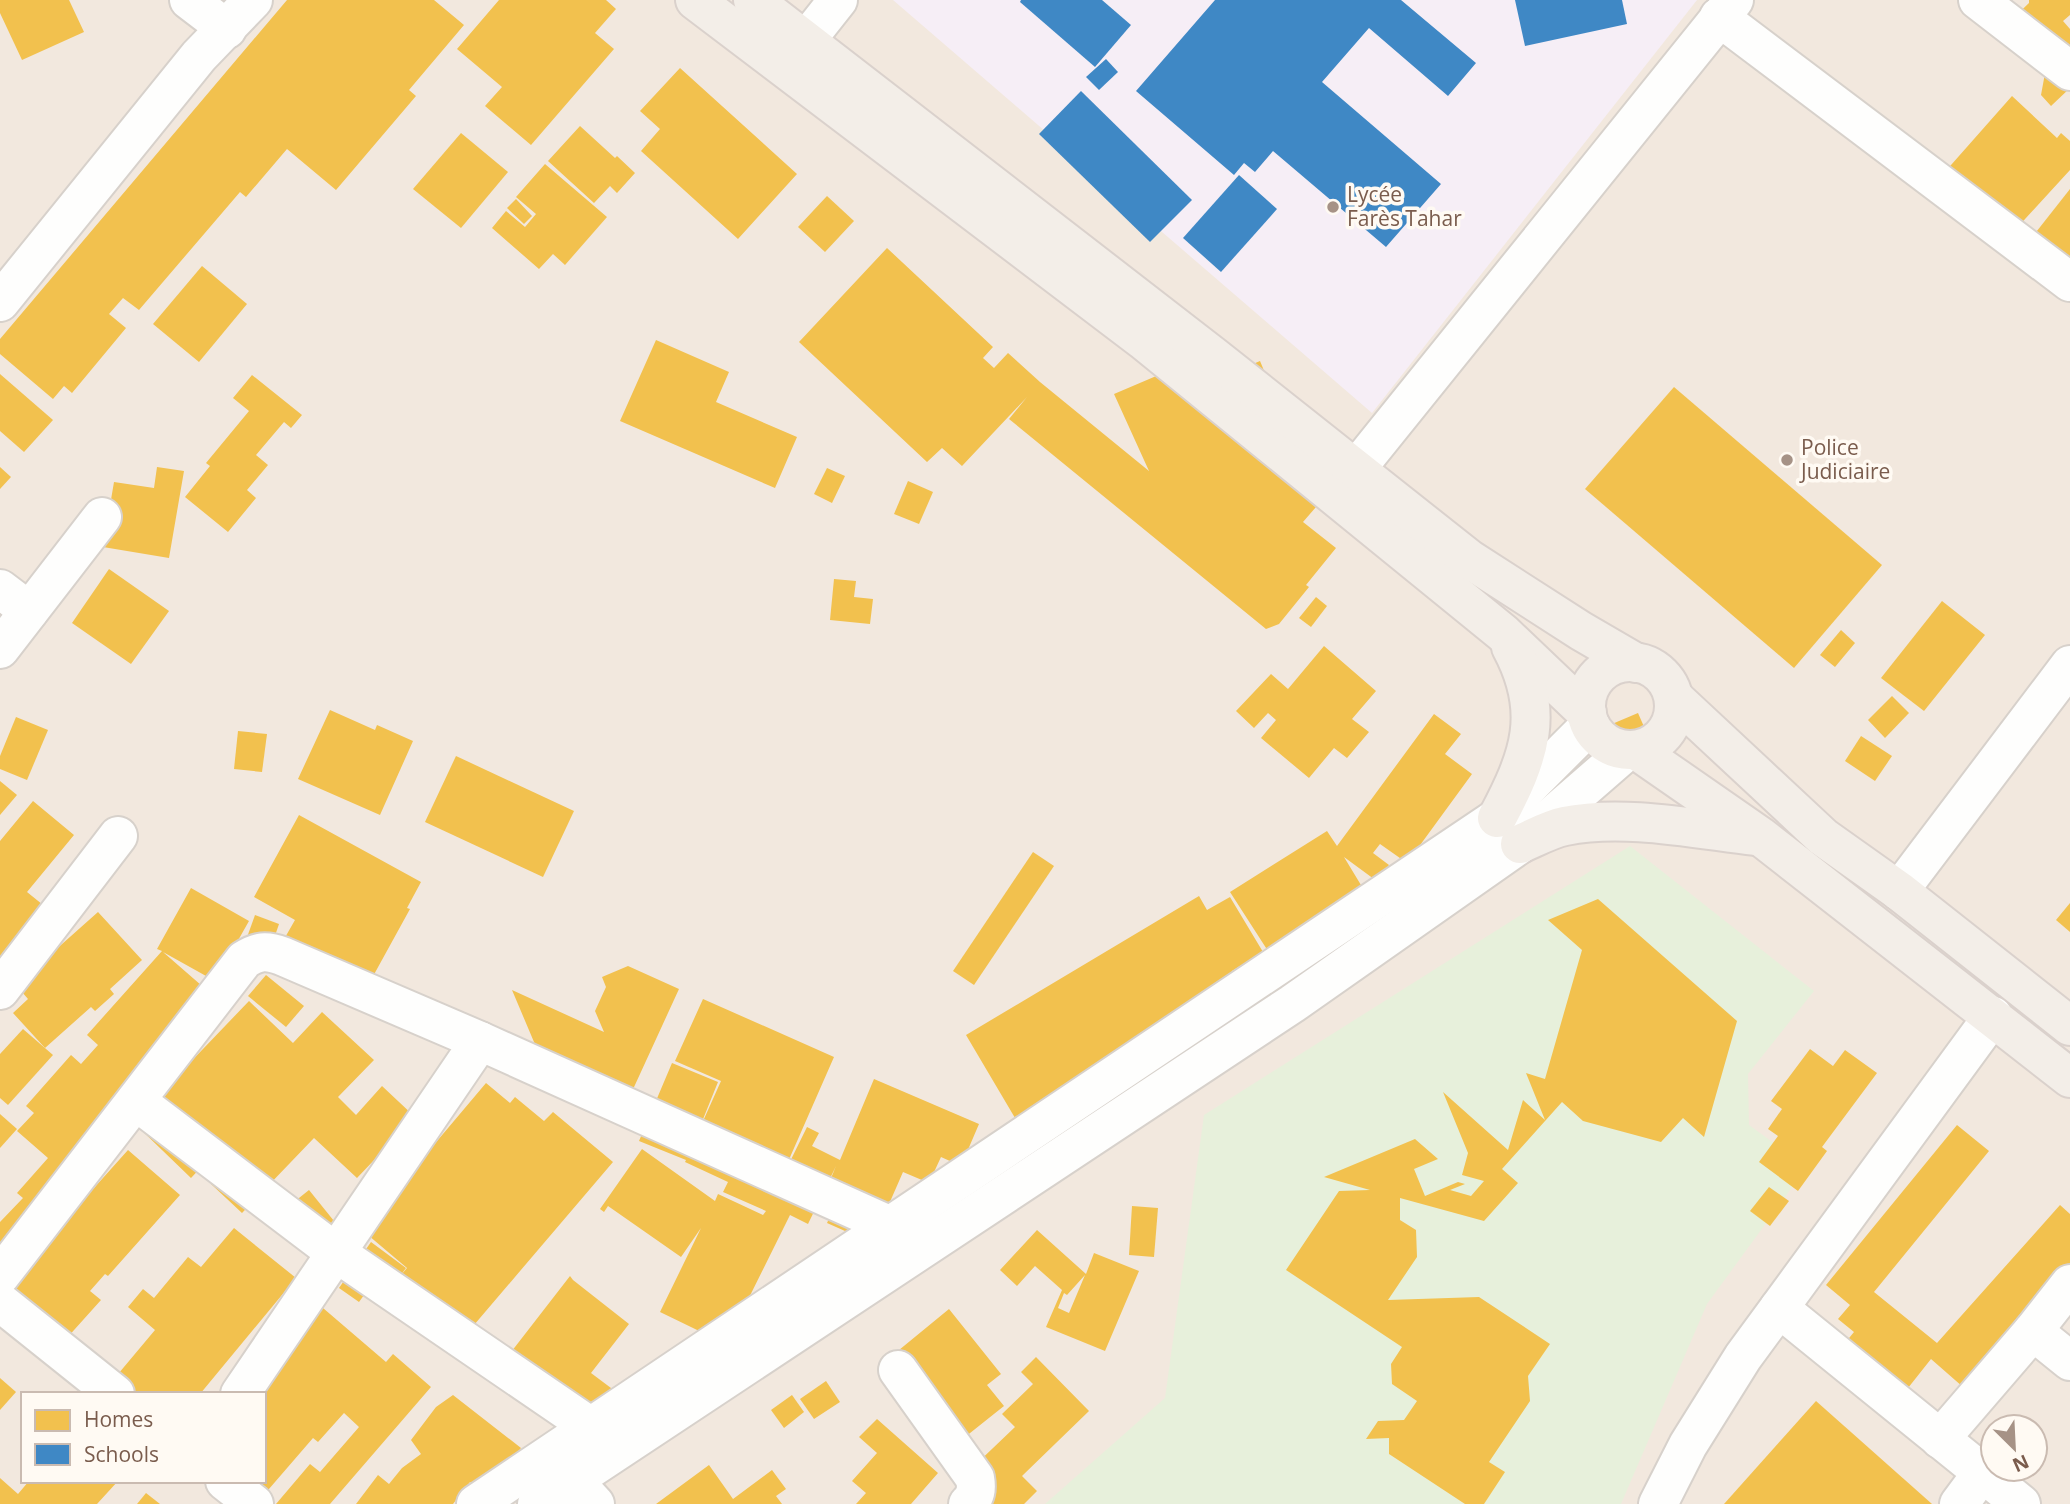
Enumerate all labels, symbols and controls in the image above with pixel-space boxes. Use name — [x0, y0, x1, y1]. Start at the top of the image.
place label: Lycée Farès Tahar — [1347, 180, 1462, 232]
marker: Lycée Farès Tahar — [1325, 199, 1341, 215]
place label: Police Judiciaire — [1799, 433, 1890, 485]
marker: Police Judiciaire — [1779, 452, 1795, 468]
legend — [21, 1392, 266, 1483]
text: Homes — [84, 1405, 153, 1433]
north arrow — [1979, 1413, 2049, 1483]
text: Schools — [84, 1440, 159, 1468]
text: N — [2009, 1449, 2033, 1479]

